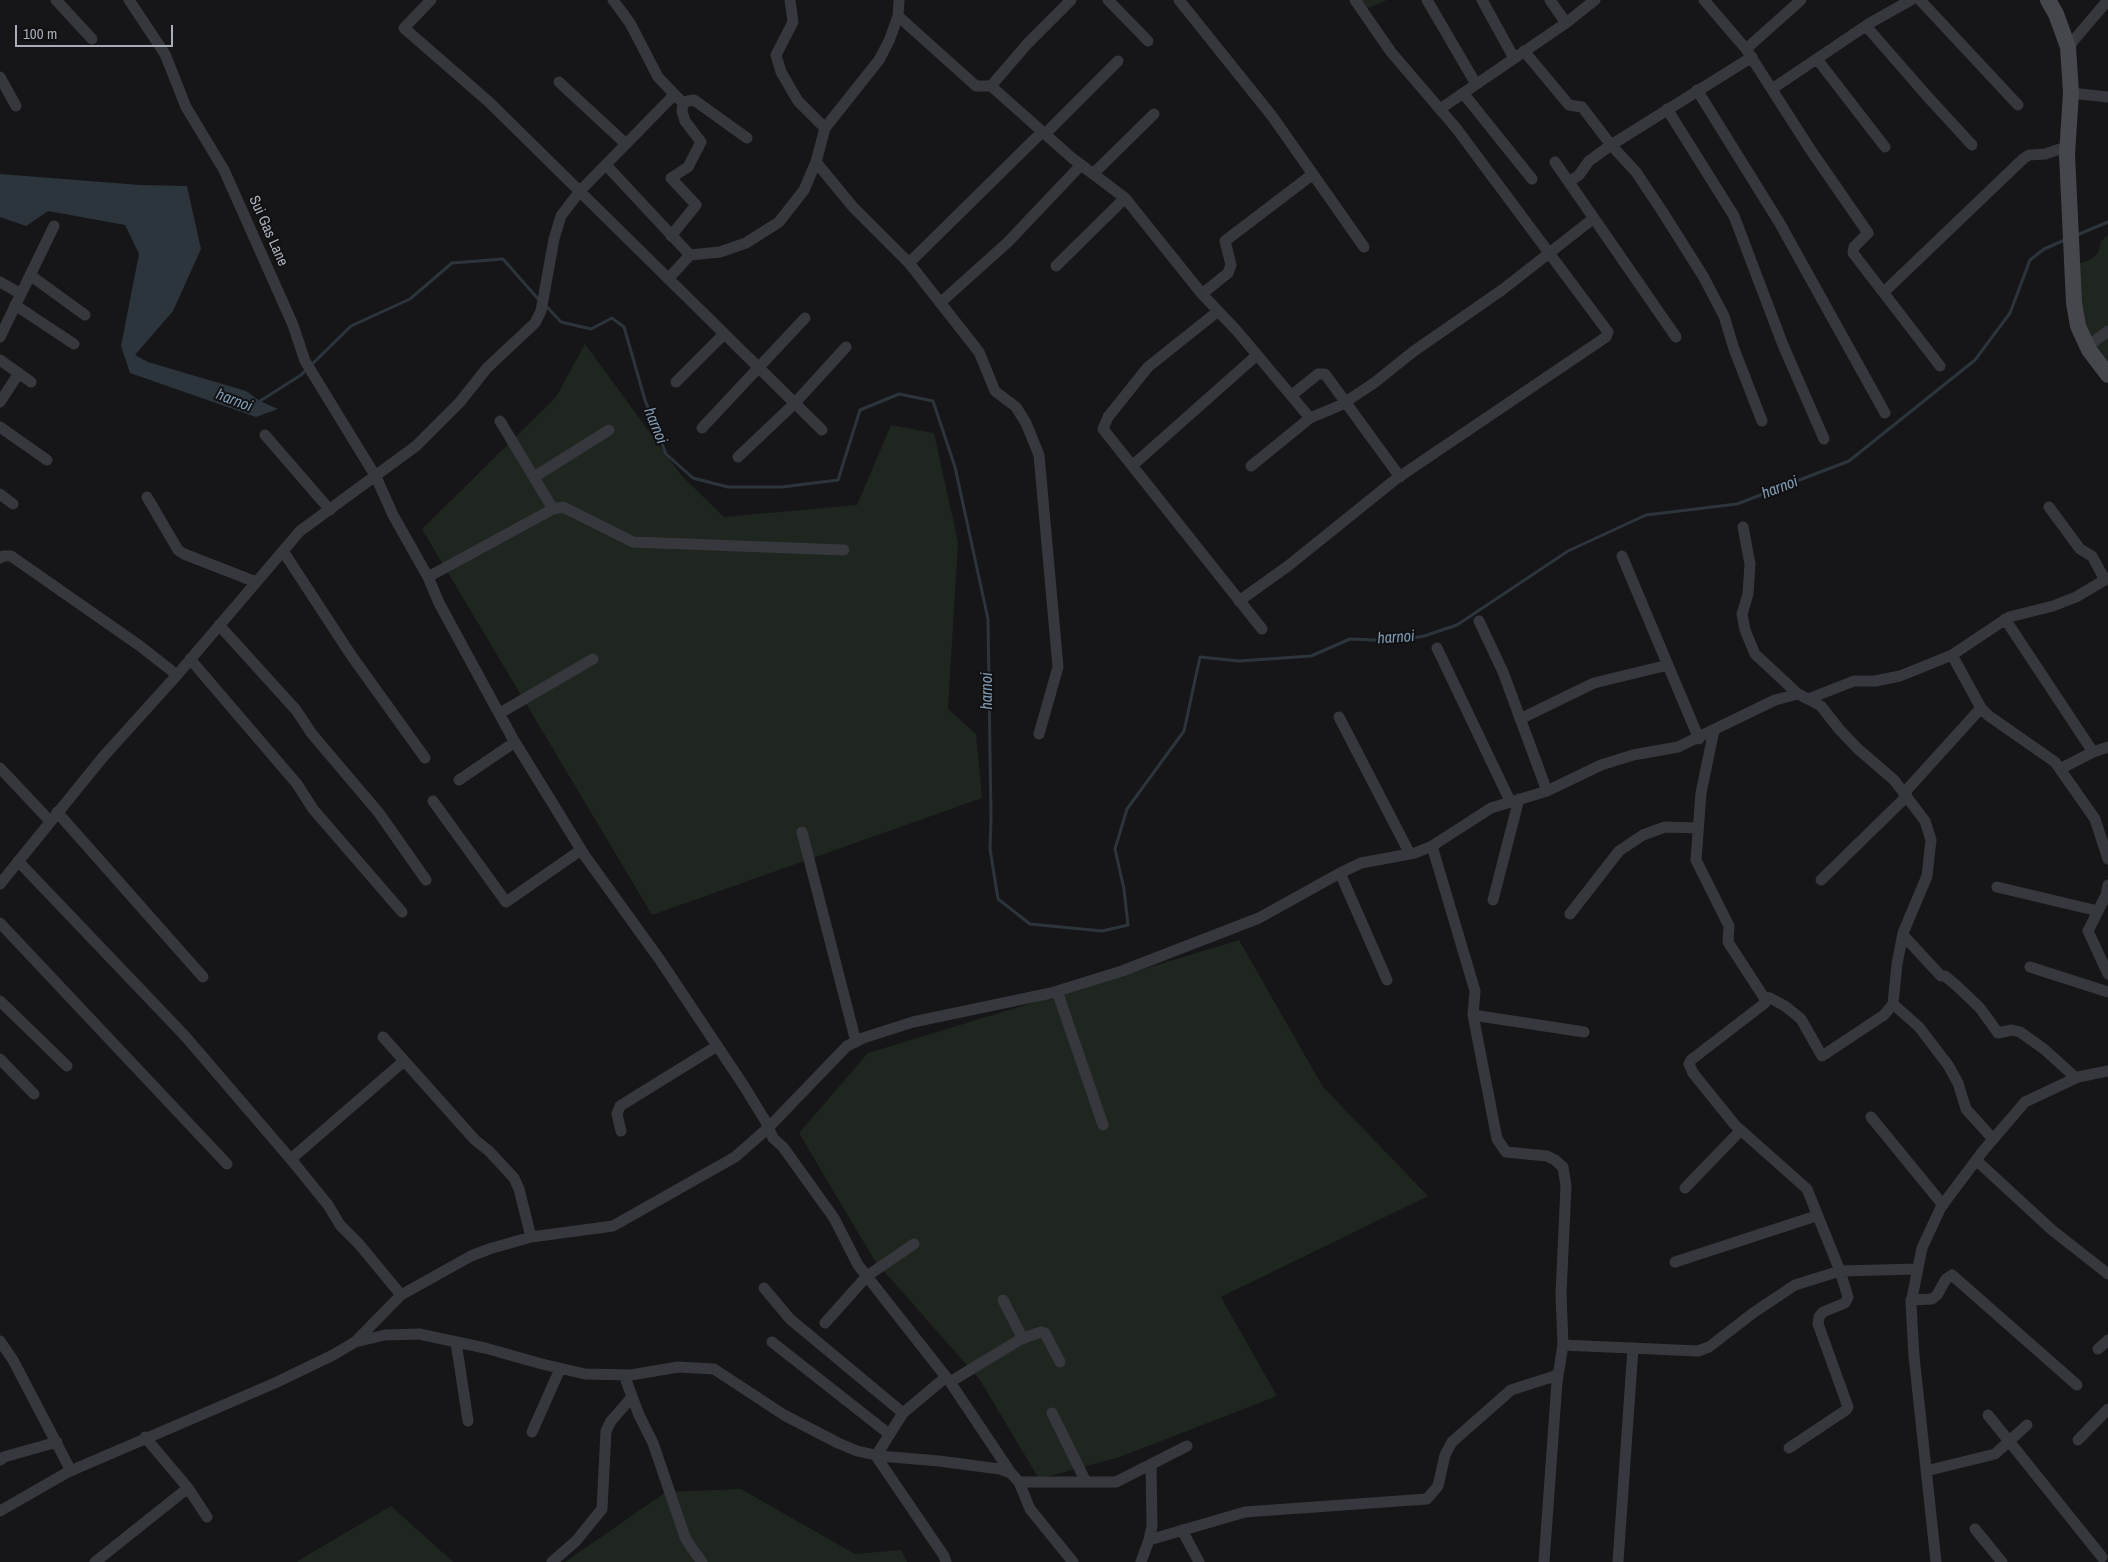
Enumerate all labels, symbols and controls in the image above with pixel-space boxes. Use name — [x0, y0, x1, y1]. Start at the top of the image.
scale bar — [18, 15, 175, 47]
text: 100 m — [23, 23, 57, 44]
street label: Sui Gas Lane — [244, 193, 292, 269]
water label: harnoi — [213, 385, 255, 417]
water label: harnoi — [639, 405, 671, 447]
water label: harnoi — [1759, 472, 1801, 504]
water label: harnoi — [1377, 627, 1415, 649]
water label: harnoi — [978, 672, 998, 710]

